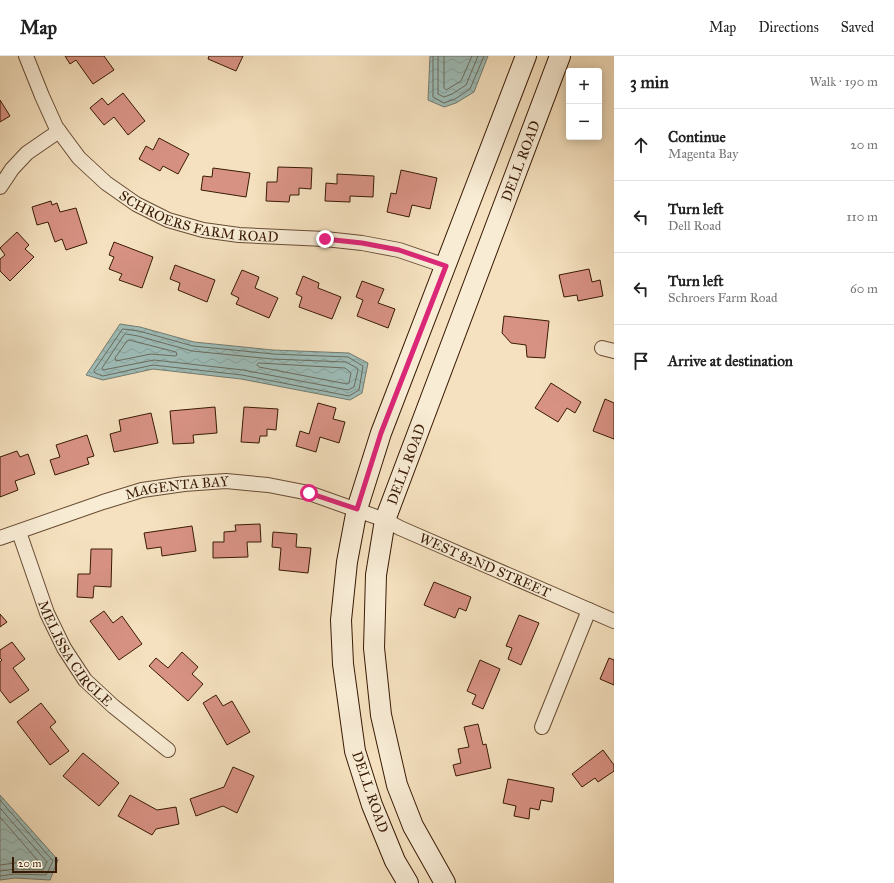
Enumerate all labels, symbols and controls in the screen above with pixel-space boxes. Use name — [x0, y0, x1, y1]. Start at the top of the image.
text: Map — [20, 16, 57, 39]
text: Map — [709, 19, 736, 36]
text: Directions — [758, 19, 819, 36]
text: Saved — [841, 19, 874, 36]
map controls — [566, 68, 602, 140]
button: + — [566, 68, 602, 104]
text: 3 min — [630, 72, 669, 93]
text: Walk · 190 m — [809, 74, 878, 90]
button: − — [566, 104, 602, 140]
street label: DELL ROAD — [497, 118, 543, 204]
text: Continue — [668, 128, 726, 146]
icon: ahead — [630, 134, 652, 156]
text: 20 m — [850, 137, 878, 153]
text: Magenta Bay — [668, 146, 738, 162]
street label: SCHROERS FARM ROAD — [116, 186, 279, 245]
text: Turn left — [668, 200, 724, 218]
icon: left — [630, 206, 652, 228]
text: 110 m — [846, 209, 878, 225]
text: Dell Road — [668, 218, 721, 234]
route end — [316, 230, 334, 248]
text: Turn left — [668, 272, 724, 290]
icon: left — [630, 278, 652, 300]
text: 60 m — [850, 281, 878, 297]
text: Schroers Farm Road — [668, 290, 777, 306]
icon: arrive — [630, 350, 652, 372]
text: Arrive at destination — [668, 352, 793, 370]
street label: DELL ROAD — [383, 421, 429, 507]
street label: MAGENTA BAY — [123, 472, 231, 503]
route start — [300, 484, 318, 502]
street label: WEST 82ND STREET — [417, 529, 554, 601]
street label: MELISSA CIRCLE — [35, 598, 116, 710]
street label: DELL ROAD — [348, 749, 392, 835]
scale bar — [12, 855, 57, 874]
text: 20 m — [18, 857, 41, 870]

